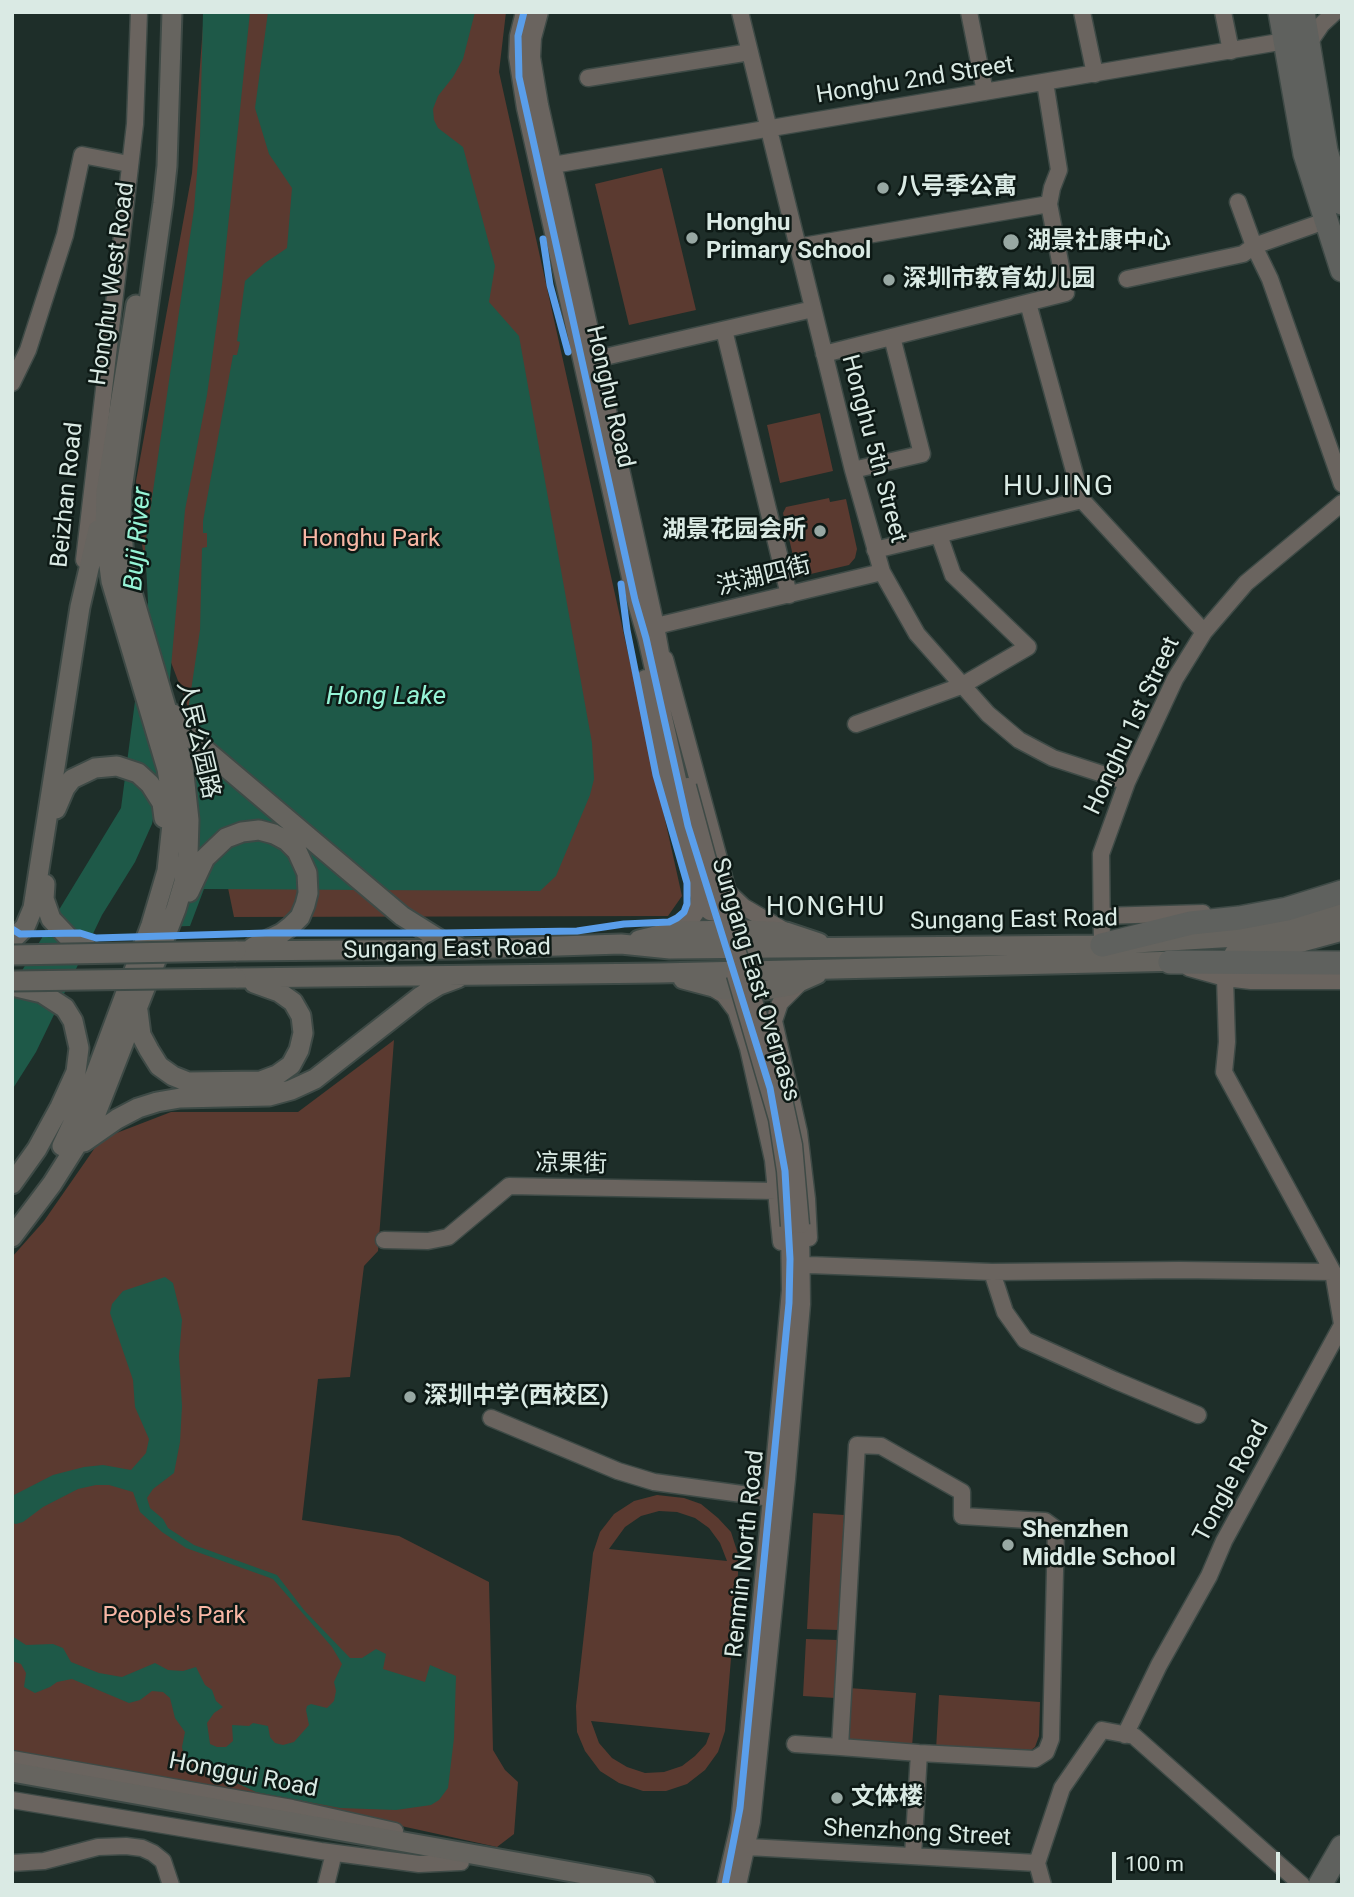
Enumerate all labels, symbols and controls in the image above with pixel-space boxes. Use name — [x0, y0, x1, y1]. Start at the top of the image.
street label: Honghu 2nd Street — [814, 51, 1016, 111]
place label: 八号季公寓 — [897, 174, 1017, 202]
marker: 八号季公寓 — [875, 180, 891, 196]
street label: Honghu West Road — [84, 181, 142, 387]
place label: Honghu Primary School — [706, 210, 871, 266]
place label: 湖景社康中心 — [1027, 228, 1171, 256]
marker: Honghu Primary School — [684, 230, 700, 246]
marker: 湖景社康中心 — [1001, 232, 1021, 252]
place label: 深圳市教育幼儿园 — [903, 266, 1095, 294]
marker: 深圳市教育幼儿园 — [881, 272, 897, 288]
street label: Honghu Road — [579, 323, 639, 471]
street label: Honghu 5th Street — [834, 352, 912, 546]
street label: Beizhan Road — [46, 421, 90, 569]
district label: HUJING — [1004, 471, 1114, 505]
water label: Buji River — [119, 486, 159, 592]
place label: 湖景花园会所 — [662, 517, 806, 545]
marker: 湖景花园会所 — [812, 523, 828, 539]
park label: Honghu Park — [302, 526, 440, 554]
street label: 洪湖四街 — [714, 551, 814, 603]
street label: Honghu 1st Street — [1079, 632, 1187, 820]
street label: 人民公园路 — [169, 678, 225, 802]
water label: Hong Lake — [326, 681, 446, 713]
street label: Sungang East Overpass — [704, 855, 806, 1105]
district label: HONGHU — [767, 892, 885, 924]
street label: Sungang East Road — [910, 905, 1118, 937]
street label: Sungang East Road — [343, 934, 551, 966]
street label: 凉果街 — [535, 1150, 607, 1180]
place label: 深圳中学(西校区) — [424, 1383, 609, 1411]
marker: 深圳中学(西校区) — [402, 1389, 418, 1405]
street label: Tongle Road — [1188, 1416, 1276, 1548]
street label: Renmin North Road — [721, 1449, 771, 1659]
place label: Shenzhen Middle School — [1022, 1517, 1176, 1573]
marker: Shenzhen Middle School — [1000, 1537, 1016, 1553]
park label: People's Park — [102, 1603, 246, 1631]
street label: Honggui Road — [166, 1747, 320, 1805]
place label: 文体楼 — [851, 1784, 923, 1812]
marker: 文体楼 — [829, 1790, 845, 1806]
street label: Shenzhong Street — [822, 1815, 1012, 1853]
scale bar — [1116, 1838, 1284, 1882]
text: 100 m — [1125, 1852, 1184, 1876]

